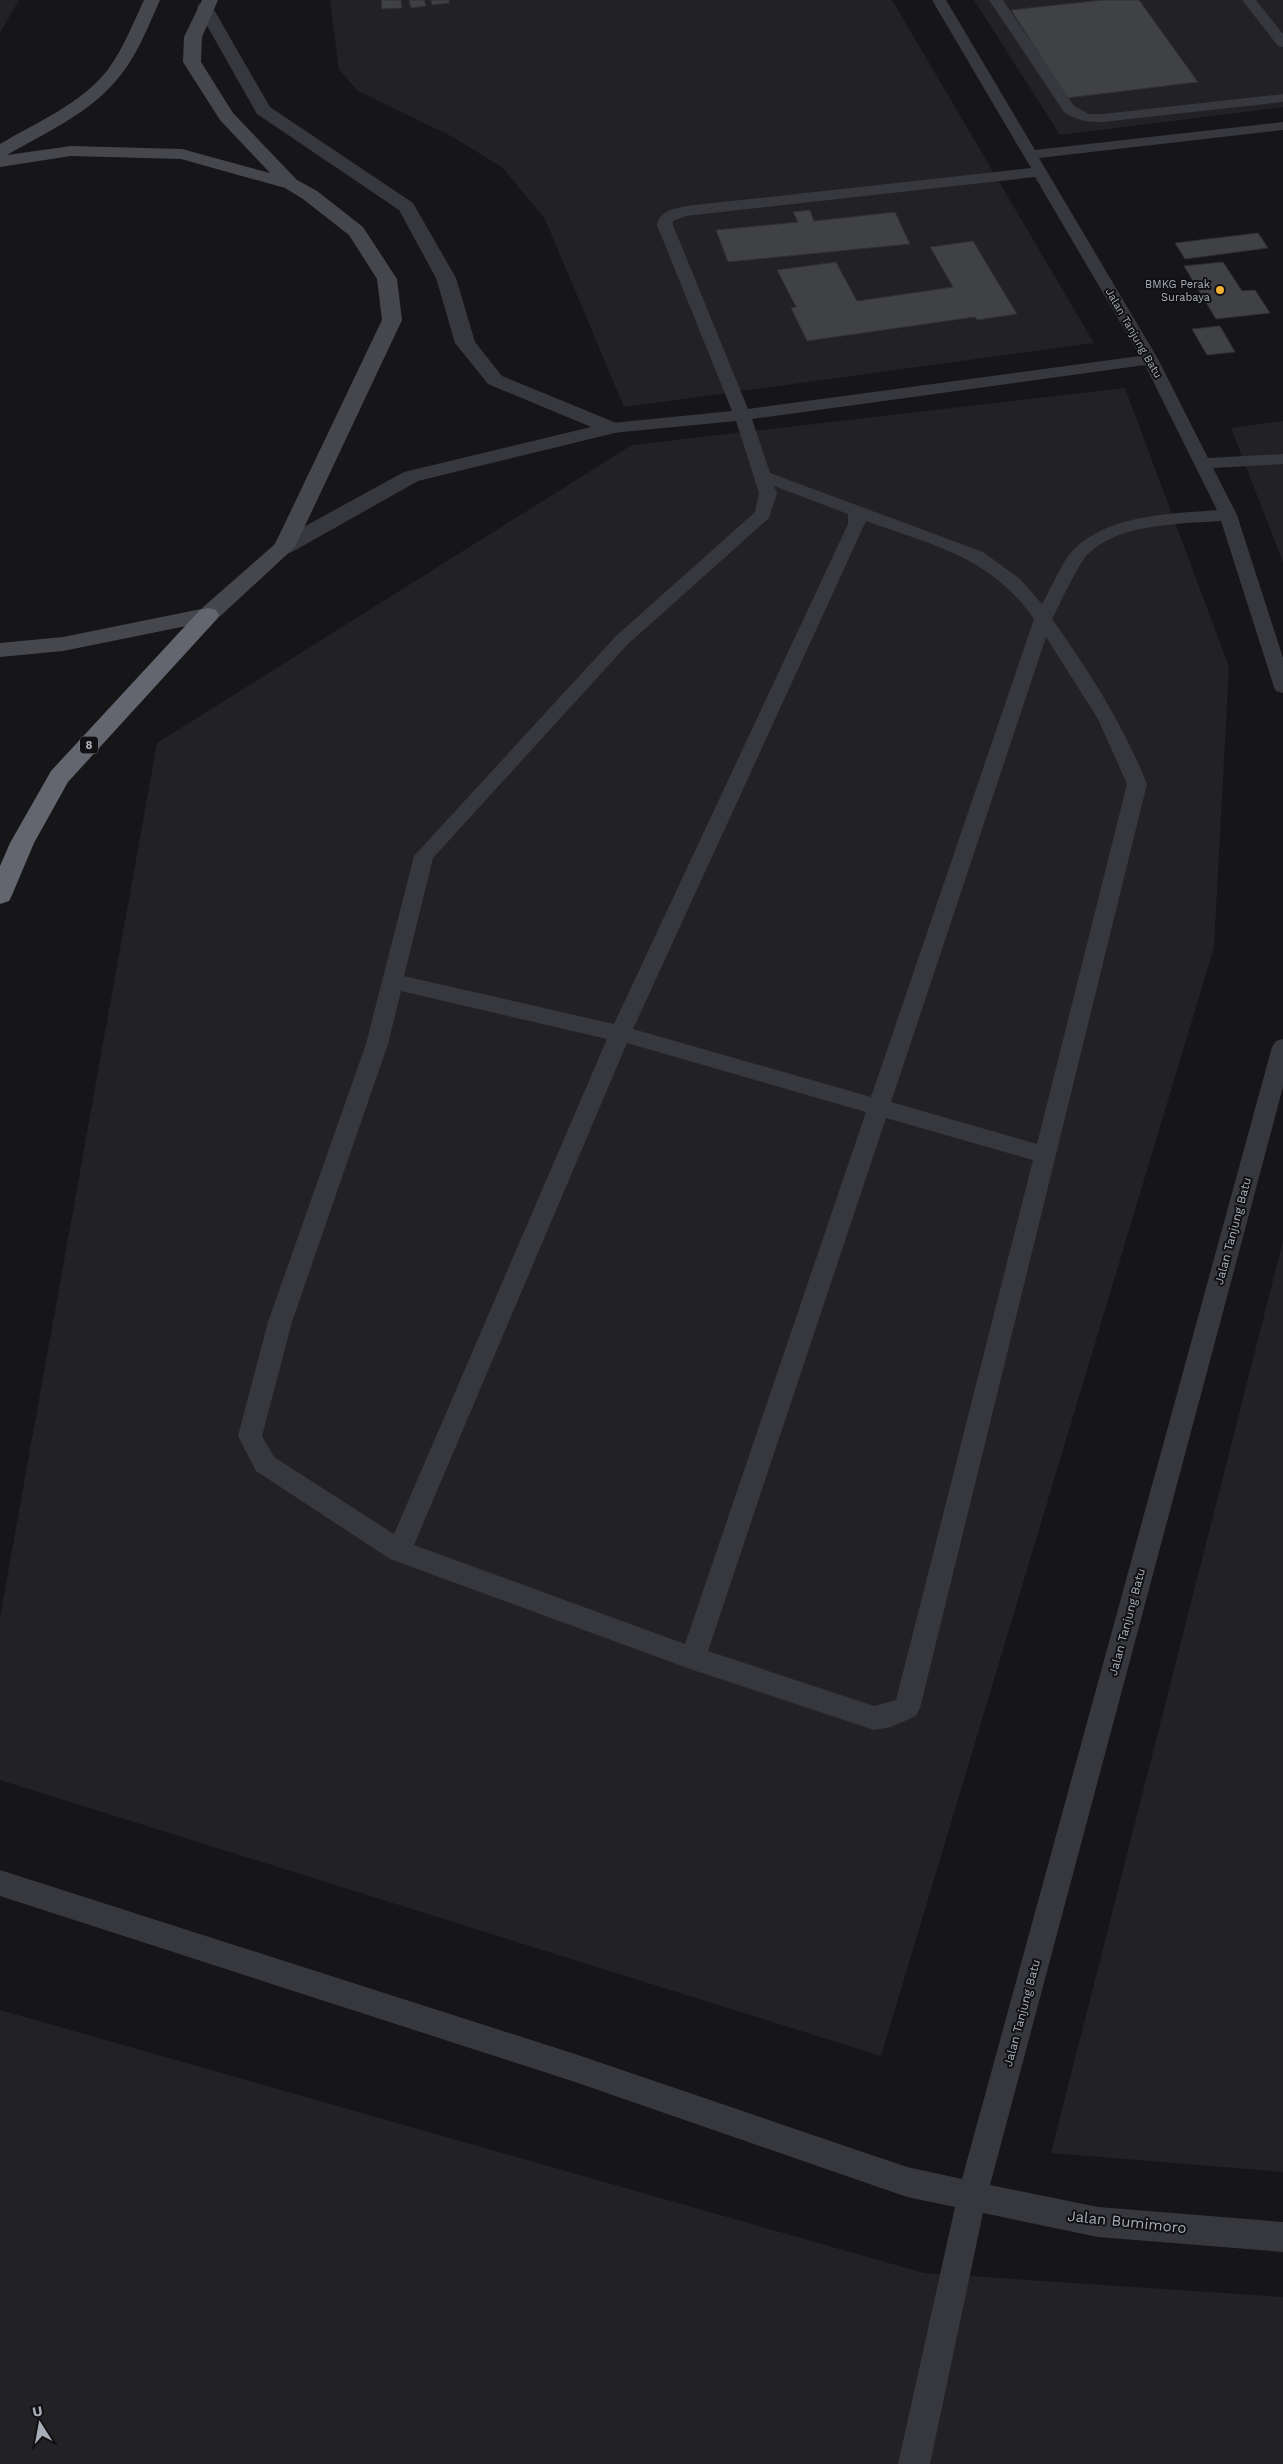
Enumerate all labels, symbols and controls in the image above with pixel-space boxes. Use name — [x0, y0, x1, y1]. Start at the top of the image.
place label: BMKG Perak Surabaya — [1145, 278, 1210, 304]
marker: BMKG Perak Surabaya — [1214, 284, 1226, 296]
street label: Jalan Tanjung Batu — [1103, 286, 1165, 380]
road number: 8 — [80, 736, 98, 754]
street label: Jalan Tanjung Batu — [1212, 1176, 1254, 1286]
street label: Jalan Tanjung Batu — [1106, 1567, 1148, 1677]
street label: Jalan Tanjung Batu — [1001, 1958, 1043, 2068]
street label: Jalan Bumimoro — [1067, 2207, 1187, 2237]
north arrow — [15, 2399, 65, 2449]
text: U — [31, 2402, 44, 2420]

